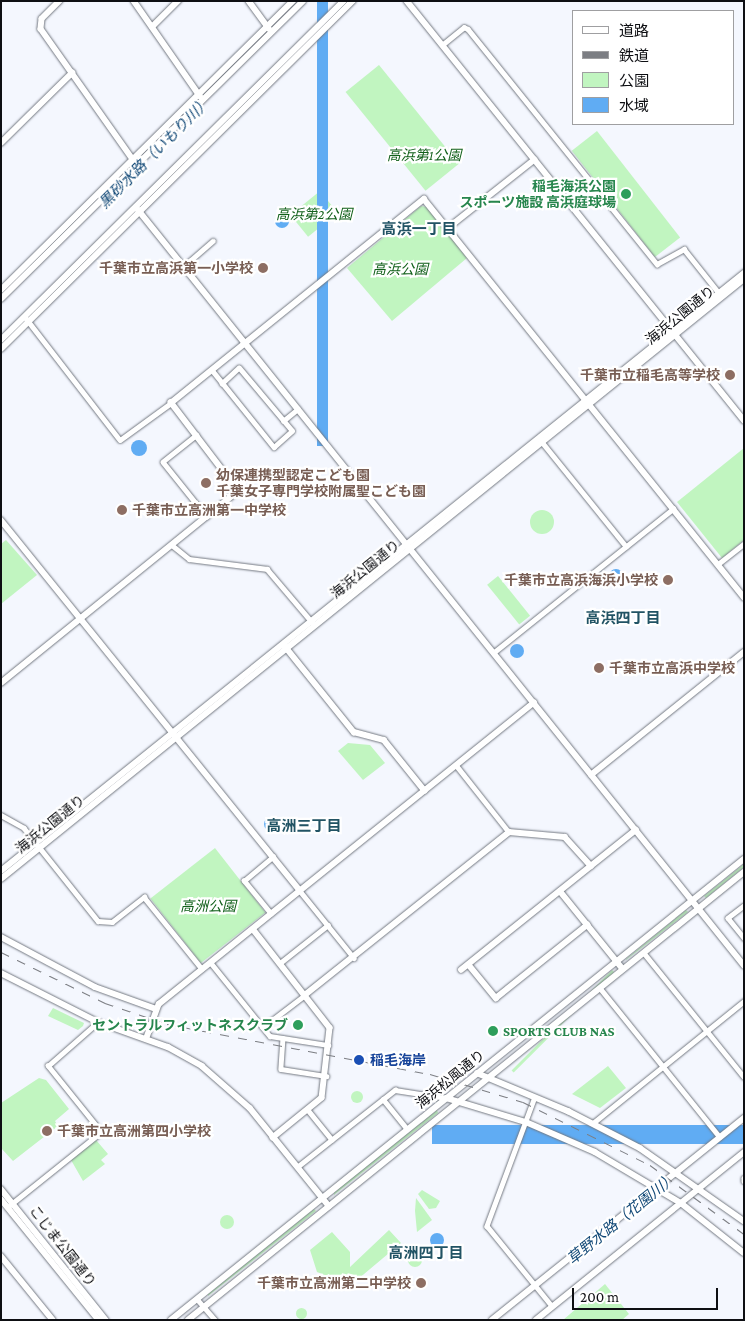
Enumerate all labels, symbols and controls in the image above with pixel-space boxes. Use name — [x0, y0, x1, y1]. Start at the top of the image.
legend — [572, 10, 735, 125]
text: 道路 — [619, 23, 649, 39]
text: 鉄道 — [619, 48, 649, 64]
text: 公園 — [619, 73, 649, 89]
water label: 黒砂水路（いもり川） — [96, 94, 214, 212]
text: 水域 — [619, 98, 649, 114]
park label: 高浜第1公園 — [387, 147, 461, 163]
place label: 稲毛海浜公園 スポーツ施設 高浜庭球場 — [459, 178, 616, 210]
marker: 稲毛海浜公園 スポーツ施設 高浜庭球場 — [620, 188, 632, 200]
park label: 高浜第2公園 — [276, 206, 352, 222]
district label: 高浜一丁目 — [382, 221, 456, 239]
place label: 千葉市立高浜第一小学校 — [99, 260, 253, 276]
park label: 高浜公園 — [372, 261, 428, 277]
marker: 千葉市立高浜第一小学校 — [257, 262, 269, 274]
street label: 海浜公園通り — [642, 282, 718, 348]
place label: 千葉市立稲毛高等学校 — [580, 367, 720, 383]
marker: 千葉市立稲毛高等学校 — [724, 369, 736, 381]
place label: 幼保連携型認定こども園 千葉女子専門学校附属聖こども園 — [216, 467, 426, 500]
marker: 幼保連携型認定こども園 千葉女子専門学校附属聖こども園 — [200, 477, 212, 489]
place label: 千葉市立高洲第一中学校 — [132, 502, 286, 518]
marker: 千葉市立高洲第一中学校 — [116, 504, 128, 516]
street label: 海浜公園通り — [327, 536, 403, 602]
place label: 千葉市立高浜海浜小学校 — [504, 572, 658, 588]
marker: 千葉市立高浜海浜小学校 — [662, 574, 674, 586]
district label: 高浜四丁目 — [586, 610, 660, 628]
place label: 千葉市立高浜中学校 — [609, 660, 735, 676]
marker: 千葉市立高浜中学校 — [593, 662, 605, 674]
street label: 海浜公園通り — [12, 791, 88, 857]
district label: 高洲三丁目 — [267, 818, 341, 836]
park label: 高洲公園 — [180, 898, 236, 914]
place label: セントラルフィットネスクラブ — [92, 1017, 288, 1033]
marker: セントラルフィットネスクラブ — [292, 1019, 304, 1031]
place label: SPORTS CLUB NAS — [503, 1023, 615, 1039]
marker: SPORTS CLUB NAS — [487, 1025, 499, 1037]
street label: 海浜松風通り — [412, 1046, 488, 1112]
place label: 稲毛海岸 — [370, 1052, 426, 1068]
marker: 稲毛海岸 — [352, 1053, 366, 1067]
place label: 千葉市立高洲第四小学校 — [57, 1123, 211, 1139]
marker: 千葉市立高洲第四小学校 — [41, 1125, 53, 1137]
water label: 草野水路（花園川） — [564, 1170, 680, 1268]
street label: こじま公園通り — [26, 1202, 100, 1290]
district label: 高洲四丁目 — [389, 1245, 463, 1263]
place label: 千葉市立高洲第二中学校 — [257, 1275, 411, 1291]
marker: 千葉市立高洲第二中学校 — [415, 1277, 427, 1289]
scale bar — [575, 1278, 721, 1310]
text: 200 m — [580, 1289, 619, 1305]

